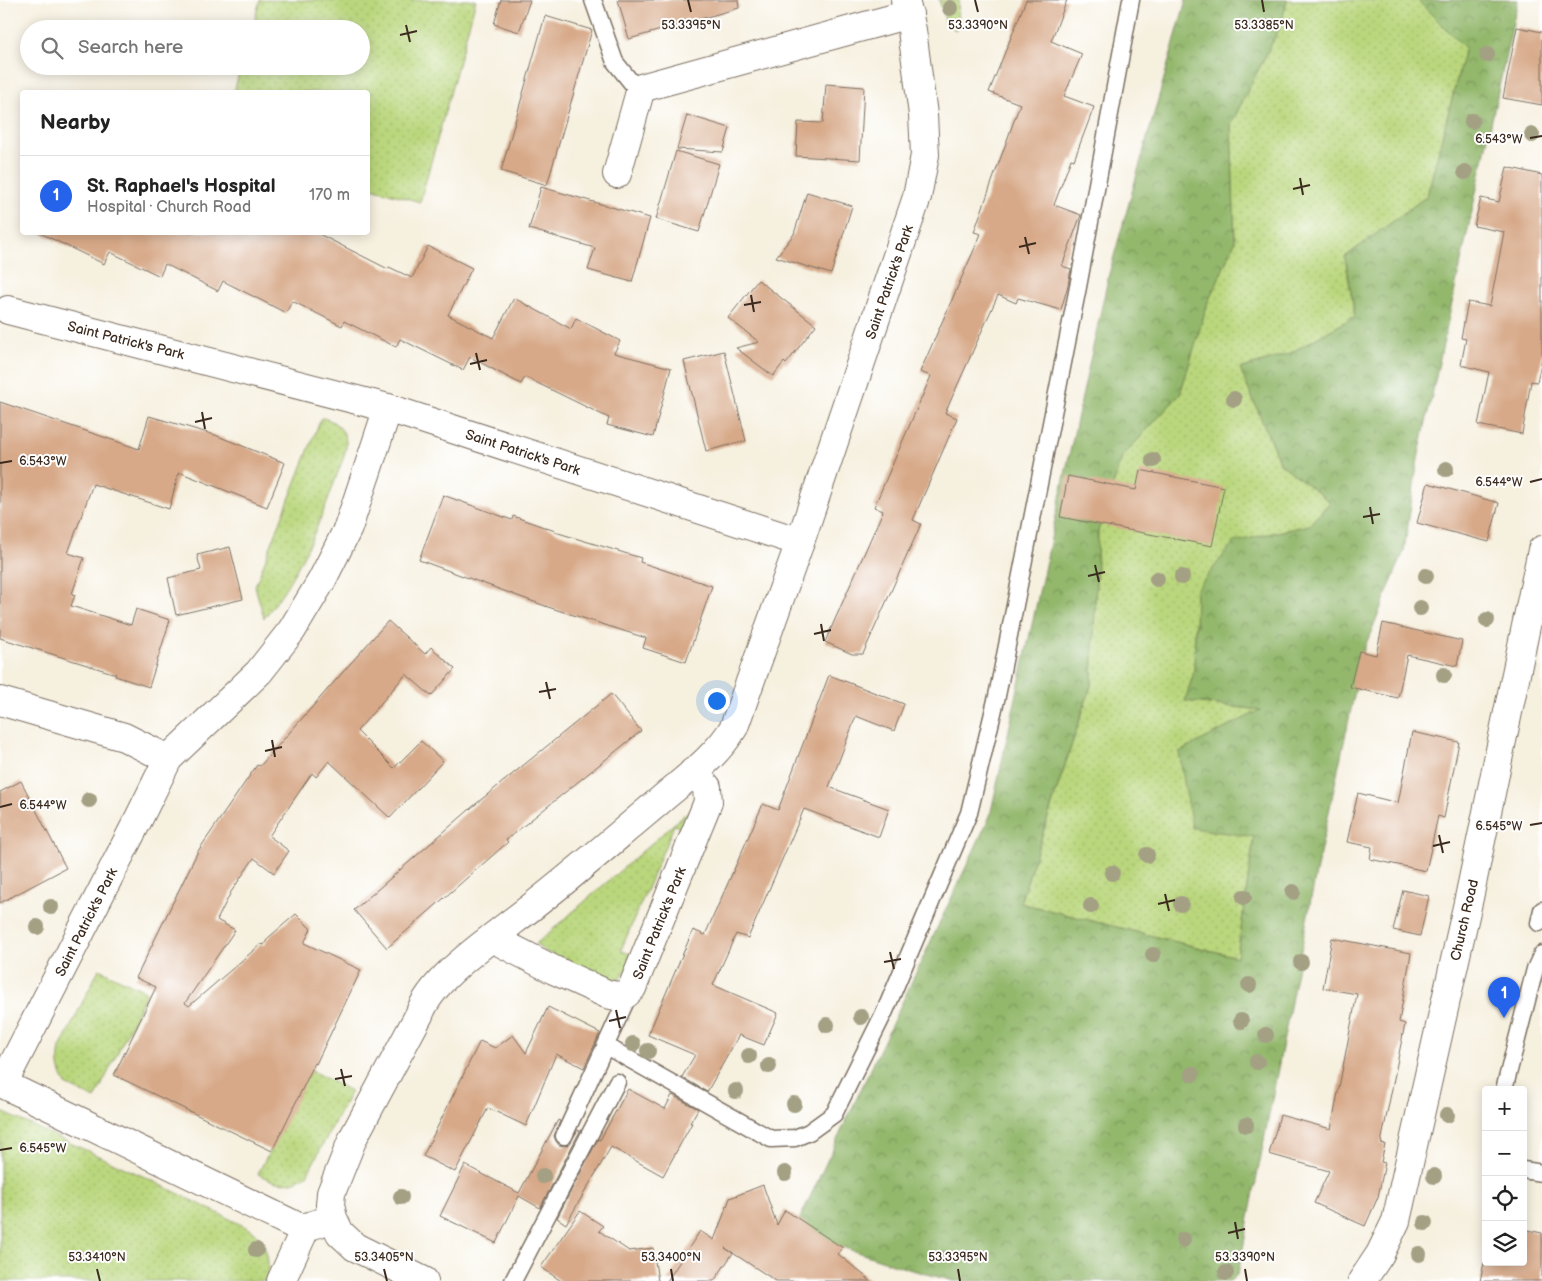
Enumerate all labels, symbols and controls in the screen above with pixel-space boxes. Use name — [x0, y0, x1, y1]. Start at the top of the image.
text: 53.3395°N — [661, 18, 721, 33]
text: 53.3390°N — [948, 18, 1008, 33]
text: 53.3385°N — [1234, 18, 1294, 33]
search box — [20, 20, 370, 75]
icon: search — [38, 34, 66, 62]
text: Search here — [78, 36, 183, 59]
text: Nearby — [40, 110, 110, 135]
text: 6.543°W — [1475, 132, 1523, 147]
text: St. Raphael's Hospital — [87, 175, 276, 198]
text: 1 — [53, 186, 59, 205]
text: 170 m — [309, 186, 350, 205]
text: Hospital · Church Road — [87, 198, 251, 217]
street label: Saint Patrick's Park — [862, 223, 917, 342]
street label: Saint Patrick's Park — [66, 318, 186, 363]
street label: Saint Patrick's Park — [463, 426, 583, 479]
text: 6.543°W — [19, 454, 67, 469]
text: 6.544°W — [1475, 475, 1523, 490]
your location — [704, 688, 730, 714]
text: 6.544°W — [19, 798, 67, 813]
text: 6.545°W — [1475, 819, 1523, 834]
street label: Saint Patrick's Park — [629, 864, 690, 982]
street label: Saint Patrick's Park — [52, 865, 121, 979]
street label: Church Road — [1447, 878, 1482, 962]
pin: 1 — [1488, 977, 1520, 1018]
map controls — [1482, 1086, 1527, 1266]
button: + — [1482, 1086, 1527, 1131]
button: − — [1482, 1131, 1527, 1176]
text: 6.545°W — [19, 1141, 67, 1156]
button: locate — [1482, 1176, 1527, 1221]
button: layers — [1482, 1221, 1527, 1266]
text: 53.3410°N — [68, 1250, 126, 1265]
text: 53.3405°N — [354, 1250, 414, 1265]
text: 53.3400°N — [641, 1250, 701, 1265]
text: 53.3395°N — [928, 1250, 988, 1265]
text: 53.3390°N — [1215, 1250, 1275, 1265]

